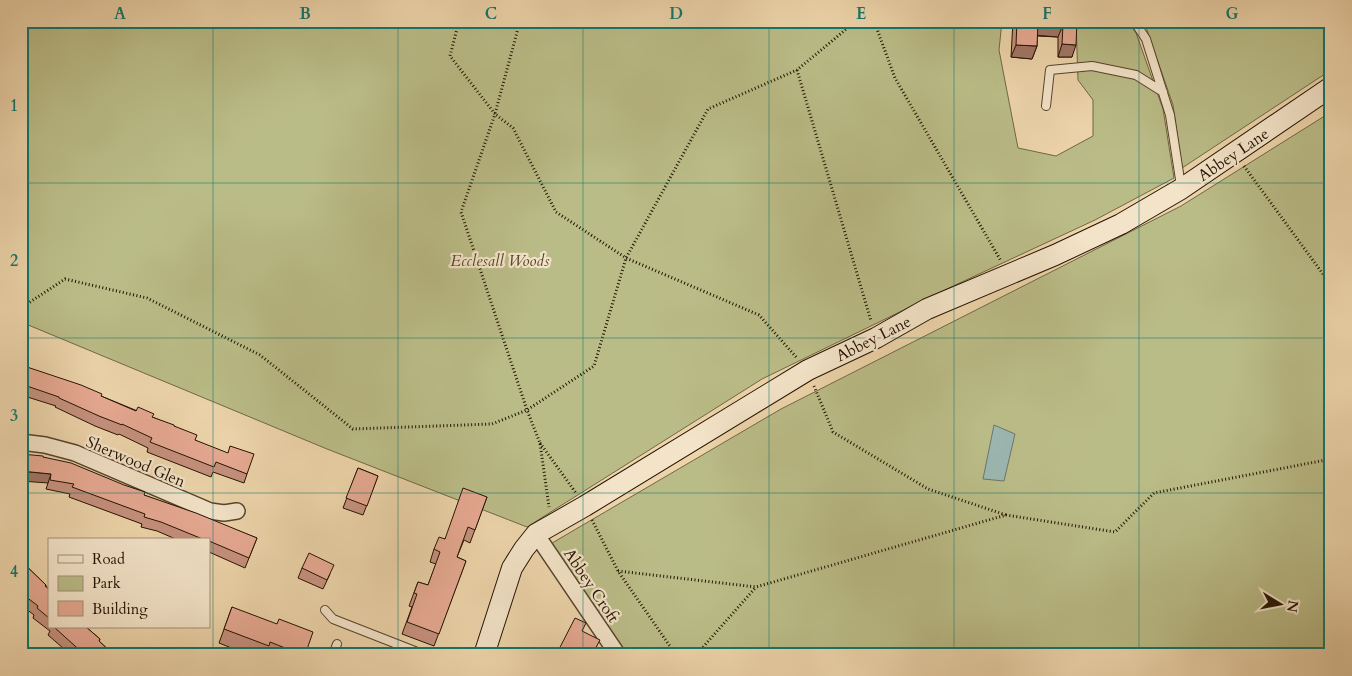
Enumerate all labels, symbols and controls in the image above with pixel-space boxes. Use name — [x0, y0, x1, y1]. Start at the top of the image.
text: A — [114, 3, 126, 25]
text: B — [299, 3, 311, 25]
text: C — [485, 3, 497, 25]
text: D — [669, 3, 683, 25]
text: E — [856, 3, 866, 25]
text: F — [1042, 3, 1052, 25]
text: G — [1225, 3, 1239, 25]
text: 1 — [10, 95, 18, 117]
street label: Abbey Lane — [1194, 123, 1274, 187]
text: 2 — [10, 250, 18, 272]
park label: Ecclesall Woods — [451, 250, 550, 272]
street label: Abbey Lane — [832, 311, 915, 367]
text: 3 — [10, 405, 18, 427]
street label: Sherwood Glen — [83, 431, 189, 493]
legend — [48, 538, 210, 628]
street label: Abbey Croft — [558, 544, 624, 627]
text: Road — [92, 549, 125, 569]
text: 4 — [10, 561, 18, 583]
text: Park — [92, 573, 121, 593]
north arrow — [1254, 578, 1304, 628]
text: Building — [92, 599, 148, 619]
text: N — [1282, 599, 1303, 614]

